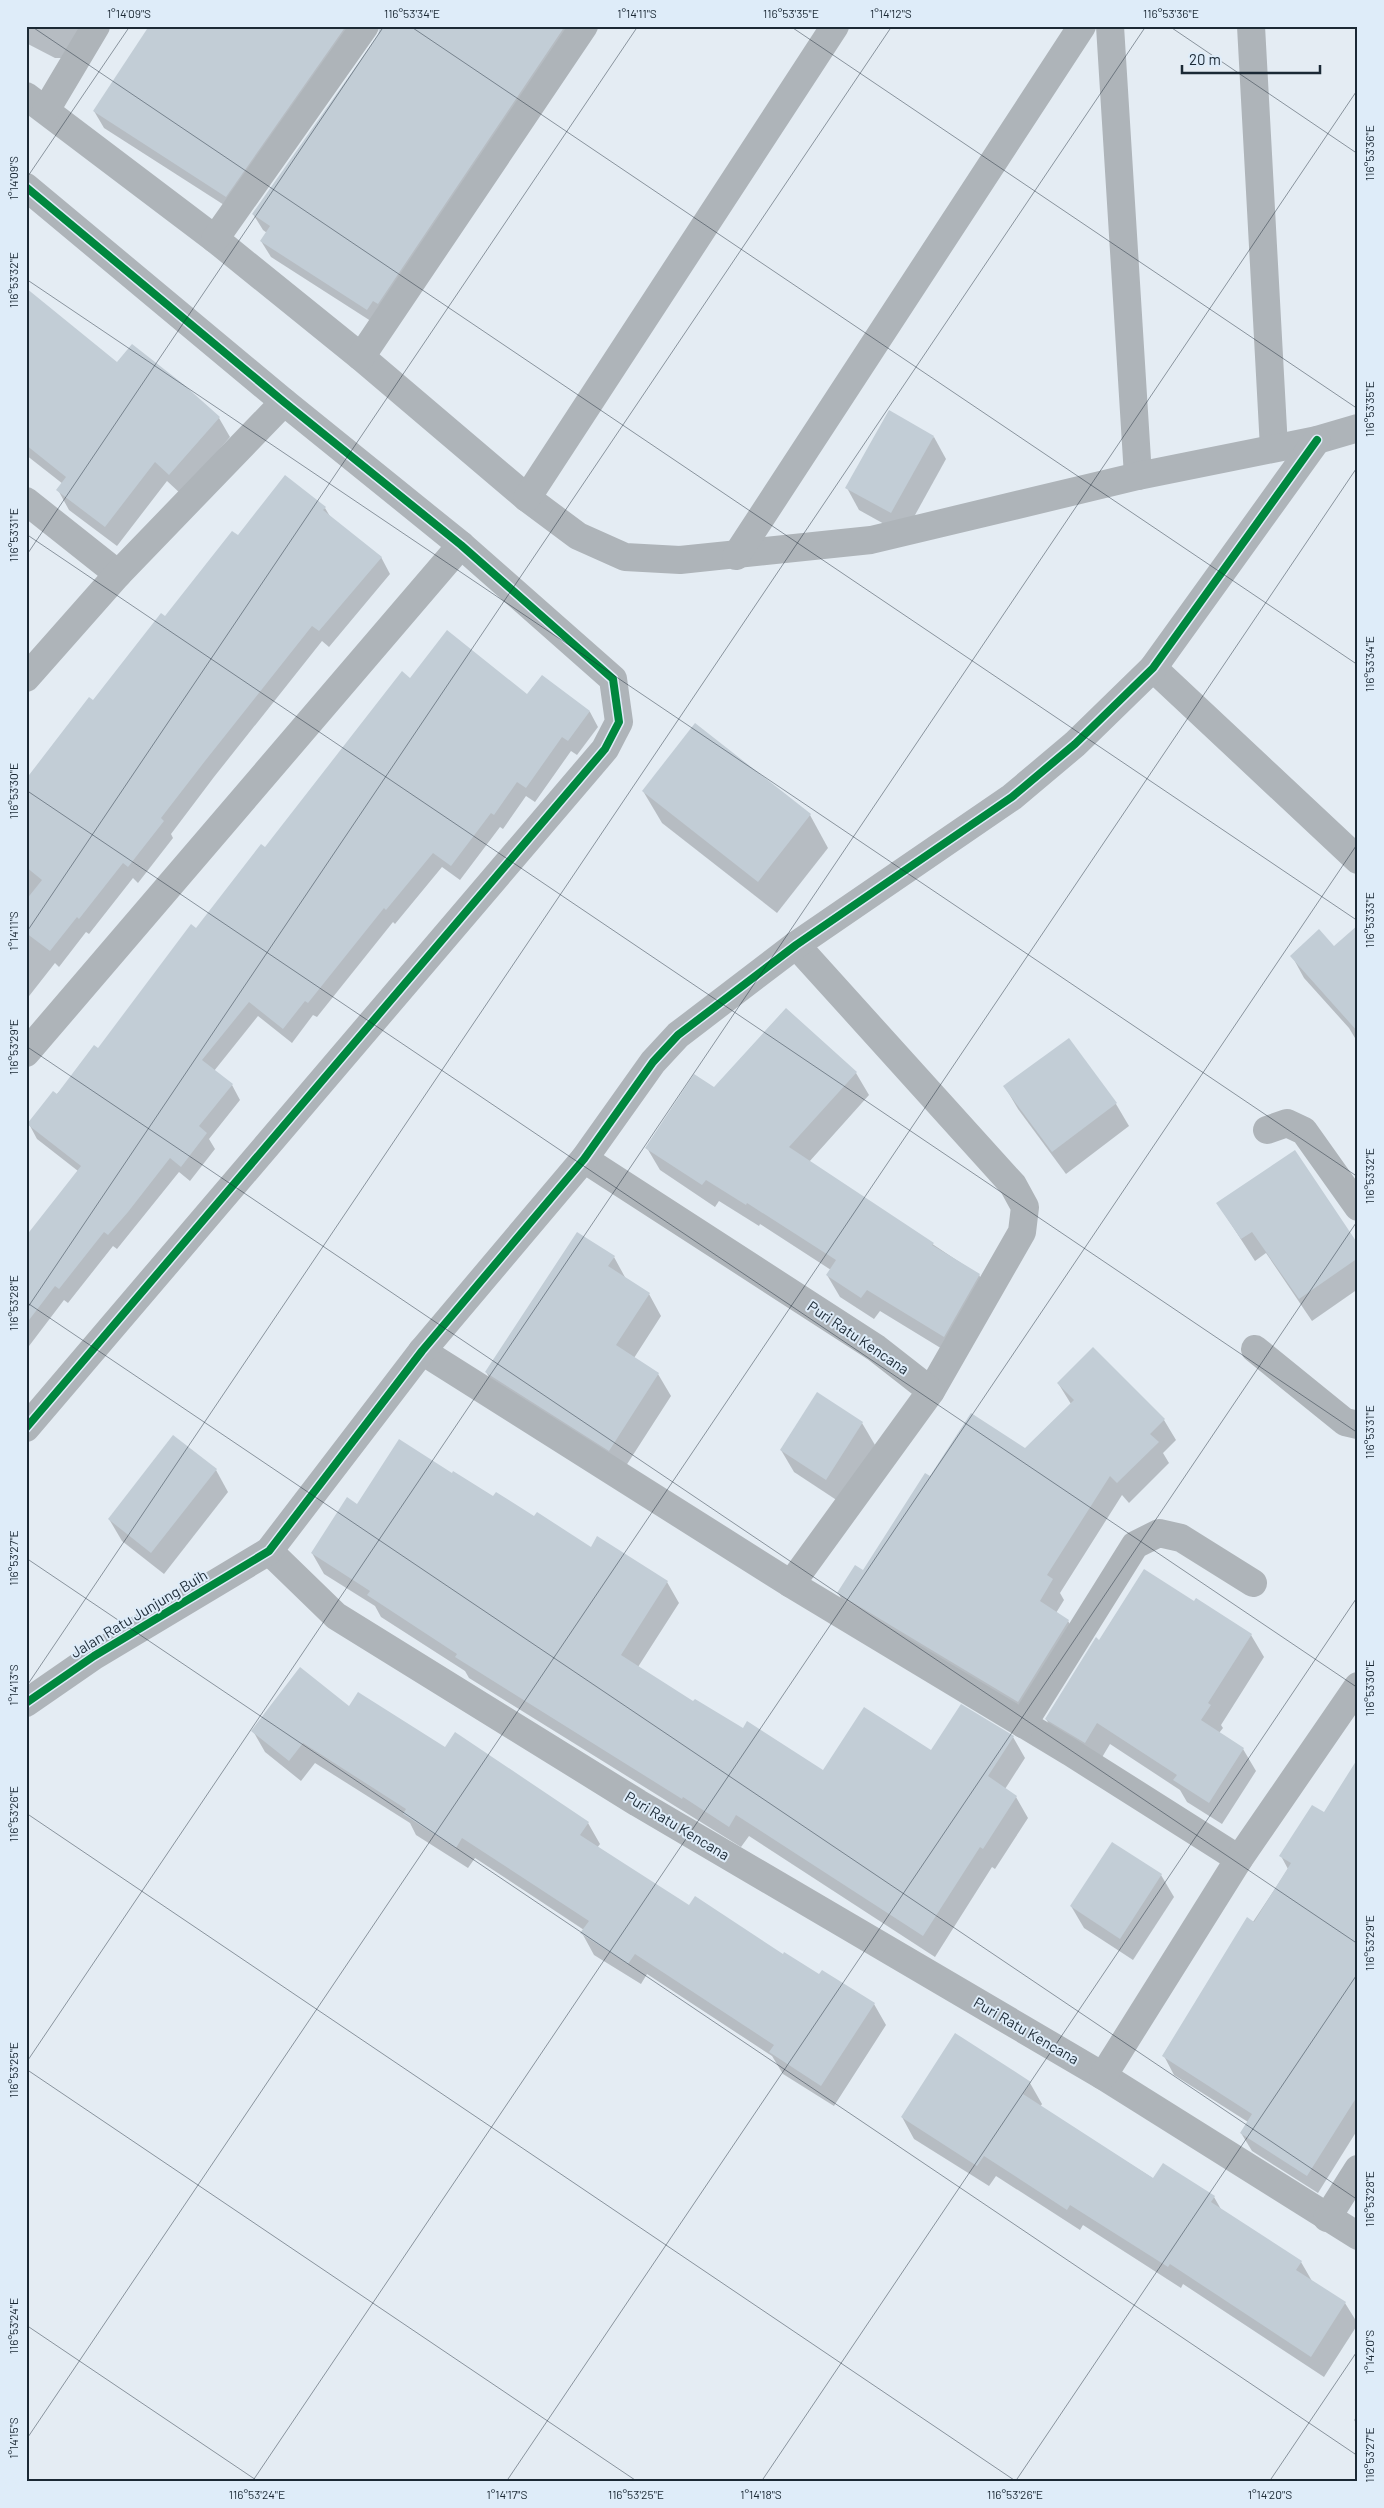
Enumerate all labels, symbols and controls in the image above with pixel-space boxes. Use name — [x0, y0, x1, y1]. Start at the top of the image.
text: 1°14'09"S — [107, 6, 151, 20]
text: 116°53'34"E — [384, 6, 440, 20]
text: 1°14'11"S — [617, 6, 657, 20]
text: 116°53'35"E — [763, 6, 819, 20]
text: 1°14'12"S — [870, 6, 912, 20]
text: 116°53'36"E — [1143, 6, 1199, 20]
scale bar — [1182, 42, 1319, 74]
text: 20 m — [1189, 50, 1221, 68]
text: 116°53'36"E — [1362, 125, 1376, 181]
text: 1°14'09"S — [6, 156, 20, 200]
text: 116°53'32"E — [6, 252, 20, 308]
text: 116°53'35"E — [1362, 381, 1376, 437]
text: 116°53'31"E — [6, 508, 20, 562]
text: 116°53'34"E — [1362, 636, 1376, 692]
text: 116°53'30"E — [6, 763, 20, 819]
text: 116°53'33"E — [1362, 892, 1376, 948]
text: 1°14'11"S — [6, 911, 20, 951]
text: 116°53'29"E — [6, 1019, 20, 1075]
text: 116°53'32"E — [1362, 1148, 1376, 1204]
text: 116°53'28"E — [6, 1275, 20, 1331]
street label: Puri Ratu Kencana — [804, 1297, 913, 1378]
text: 116°53'31"E — [1362, 1405, 1376, 1459]
text: 116°53'27"E — [6, 1530, 20, 1586]
street label: Jalan Ratu Junjung Buih — [67, 1565, 210, 1661]
text: 116°53'30"E — [1362, 1660, 1376, 1716]
text: 1°14'13"S — [6, 1664, 20, 1706]
text: 116°53'26"E — [6, 1786, 20, 1842]
street label: Puri Ratu Kencana — [622, 1787, 733, 1863]
text: 116°53'29"E — [1362, 1915, 1376, 1971]
street label: Puri Ratu Kencana — [971, 1993, 1082, 2068]
text: 116°53'25"E — [6, 2042, 20, 2098]
text: 116°53'28"E — [1362, 2171, 1376, 2227]
text: 116°53'24"E — [6, 2298, 20, 2354]
text: 1°14'20"S — [1362, 2330, 1376, 2374]
text: 1°14'15"S — [6, 2417, 20, 2459]
text: 116°53'27"E — [1362, 2427, 1376, 2483]
text: 116°53'24"E — [229, 2487, 285, 2501]
text: 1°14'17"S — [486, 2487, 528, 2501]
text: 116°53'25"E — [608, 2487, 664, 2501]
text: 1°14'18"S — [740, 2487, 782, 2501]
text: 116°53'26"E — [987, 2487, 1043, 2501]
text: 1°14'20"S — [1248, 2487, 1292, 2501]

